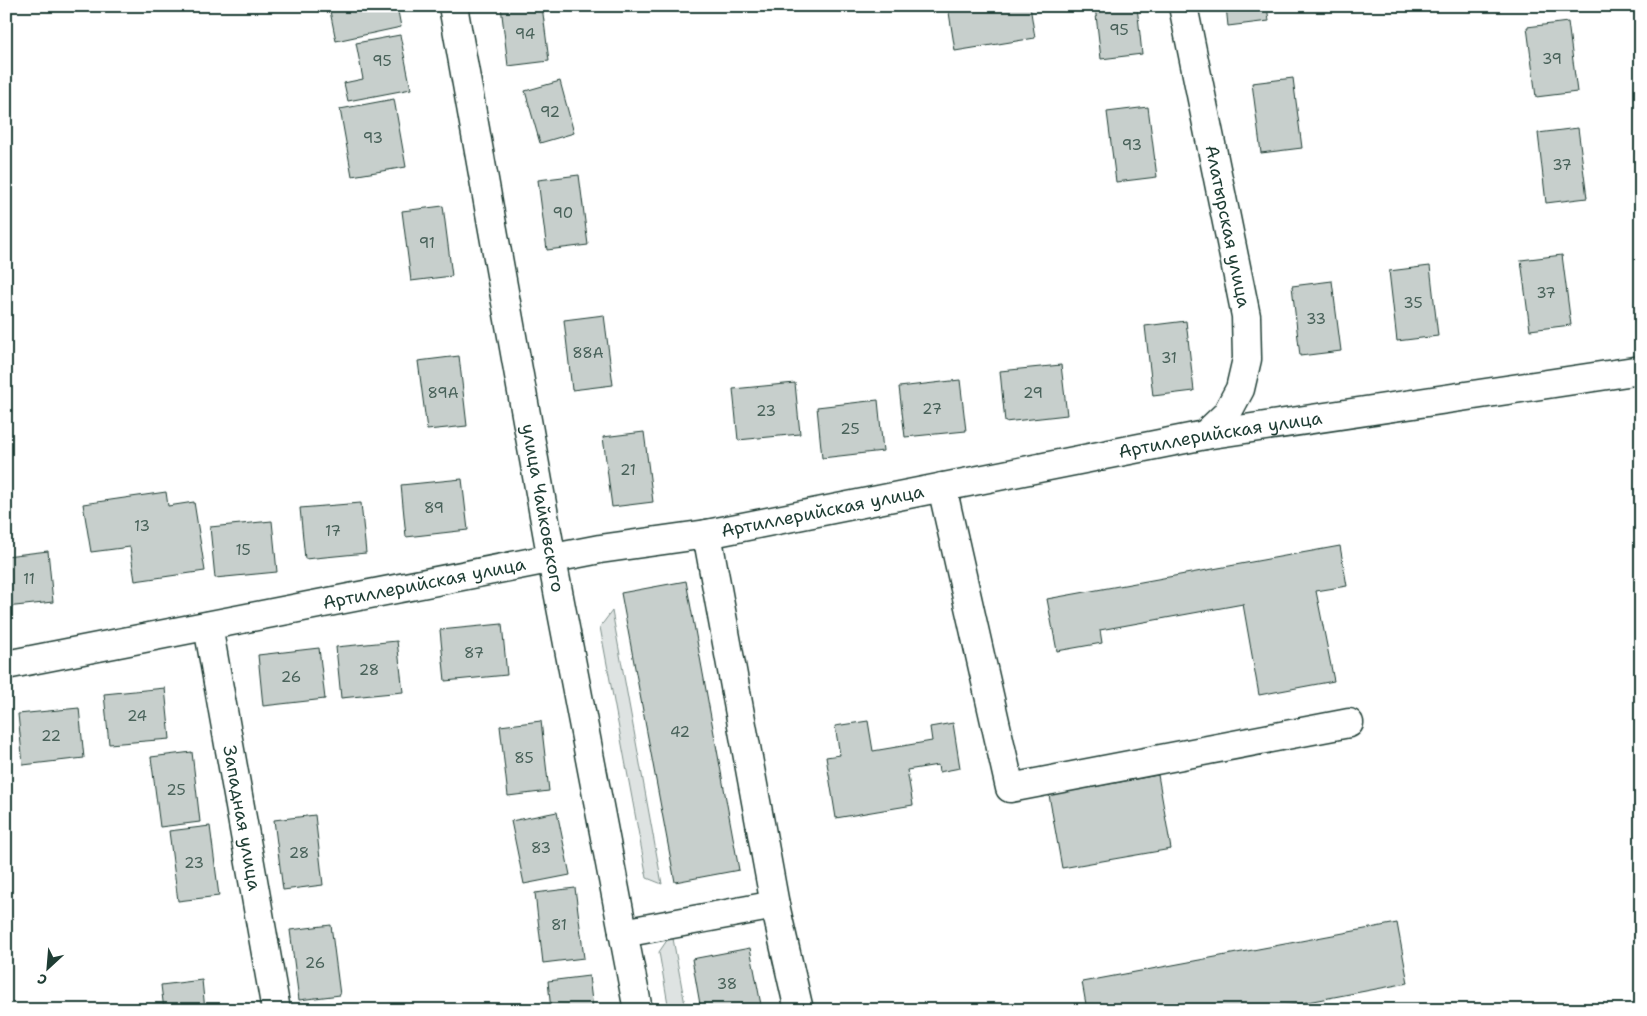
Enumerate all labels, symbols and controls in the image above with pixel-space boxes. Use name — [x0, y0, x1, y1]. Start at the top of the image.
house number: 95 — [1109, 20, 1129, 40]
house number: 94 — [515, 24, 535, 44]
house number: 39 — [1542, 49, 1562, 69]
house number: 95 — [372, 51, 392, 71]
house number: 92 — [540, 102, 560, 122]
house number: 93 — [363, 128, 383, 148]
house number: 93 — [1122, 135, 1142, 155]
street label: Алатырская улица — [1200, 143, 1256, 310]
house number: 37 — [1552, 155, 1572, 175]
house number: 90 — [553, 203, 573, 223]
house number: 91 — [419, 233, 435, 253]
house number: 37 — [1536, 283, 1556, 303]
house number: 35 — [1403, 293, 1423, 313]
house number: 33 — [1306, 309, 1326, 329]
house number: 88А — [572, 343, 604, 363]
house number: 31 — [1161, 348, 1177, 368]
house number: 89А — [427, 383, 459, 403]
house number: 29 — [1023, 383, 1043, 403]
house number: 27 — [922, 399, 942, 419]
house number: 23 — [756, 401, 776, 421]
street label: Артиллерийская улица — [1116, 406, 1324, 464]
house number: 25 — [840, 419, 860, 439]
street label: улица Чайковского — [516, 422, 570, 594]
house number: 21 — [620, 460, 636, 480]
street label: Артиллерийская улица — [719, 479, 926, 543]
house number: 89 — [424, 498, 444, 518]
house number: 13 — [134, 516, 150, 536]
house number: 17 — [325, 521, 341, 541]
house number: 15 — [235, 540, 251, 560]
street label: Артиллерийская улица — [321, 552, 528, 615]
house number: 11 — [23, 569, 35, 589]
house number: 87 — [464, 643, 484, 663]
house number: 28 — [359, 660, 379, 680]
house number: 26 — [281, 667, 301, 687]
house number: 24 — [127, 706, 147, 726]
house number: 42 — [670, 722, 690, 742]
house number: 22 — [41, 726, 61, 746]
street label: Западная улица — [217, 743, 267, 893]
house number: 85 — [514, 748, 534, 768]
house number: 25 — [166, 780, 186, 800]
house number: 83 — [531, 838, 551, 858]
house number: 28 — [289, 843, 309, 863]
house number: 23 — [184, 853, 204, 873]
house number: 81 — [551, 915, 567, 935]
north arrow — [22, 944, 72, 994]
house number: 26 — [305, 953, 325, 973]
text: С — [34, 970, 50, 990]
house number: 38 — [717, 974, 737, 994]

